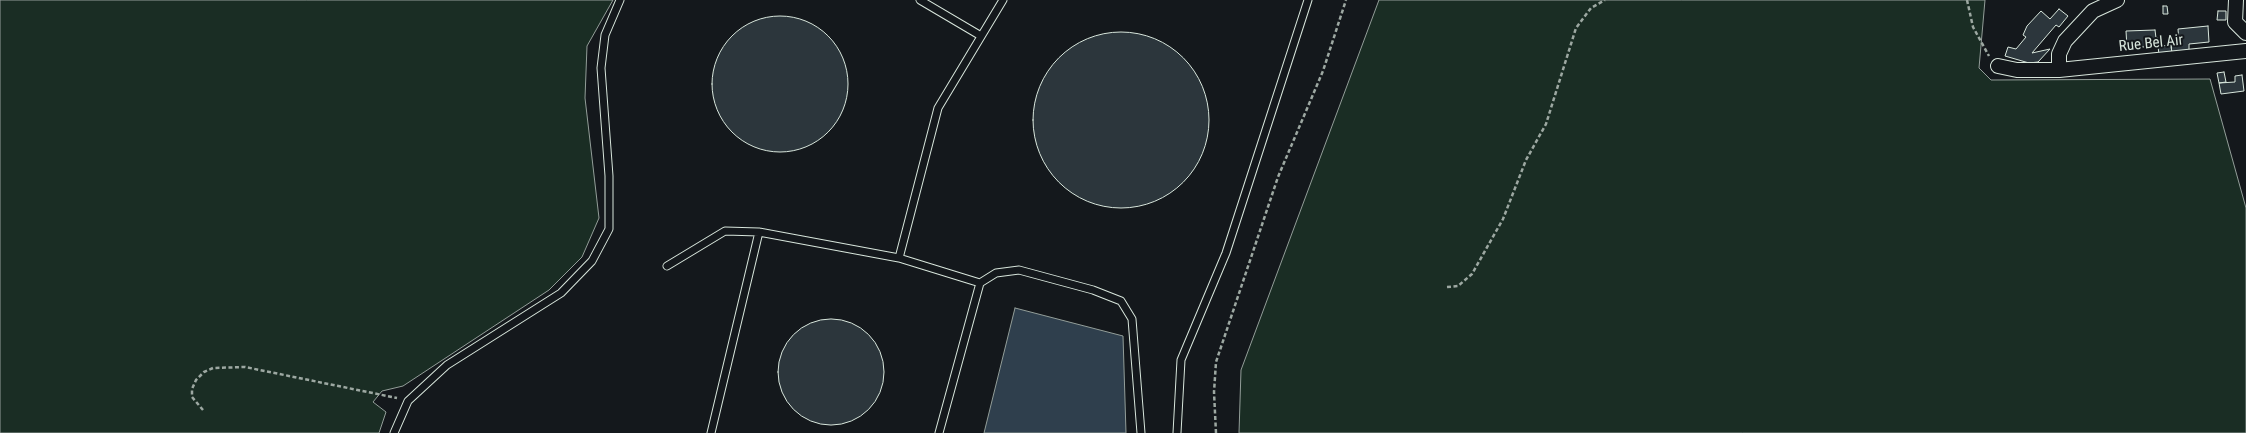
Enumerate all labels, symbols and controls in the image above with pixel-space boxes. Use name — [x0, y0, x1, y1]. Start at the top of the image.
street label: Rue Bel Air — [2118, 32, 2184, 56]

